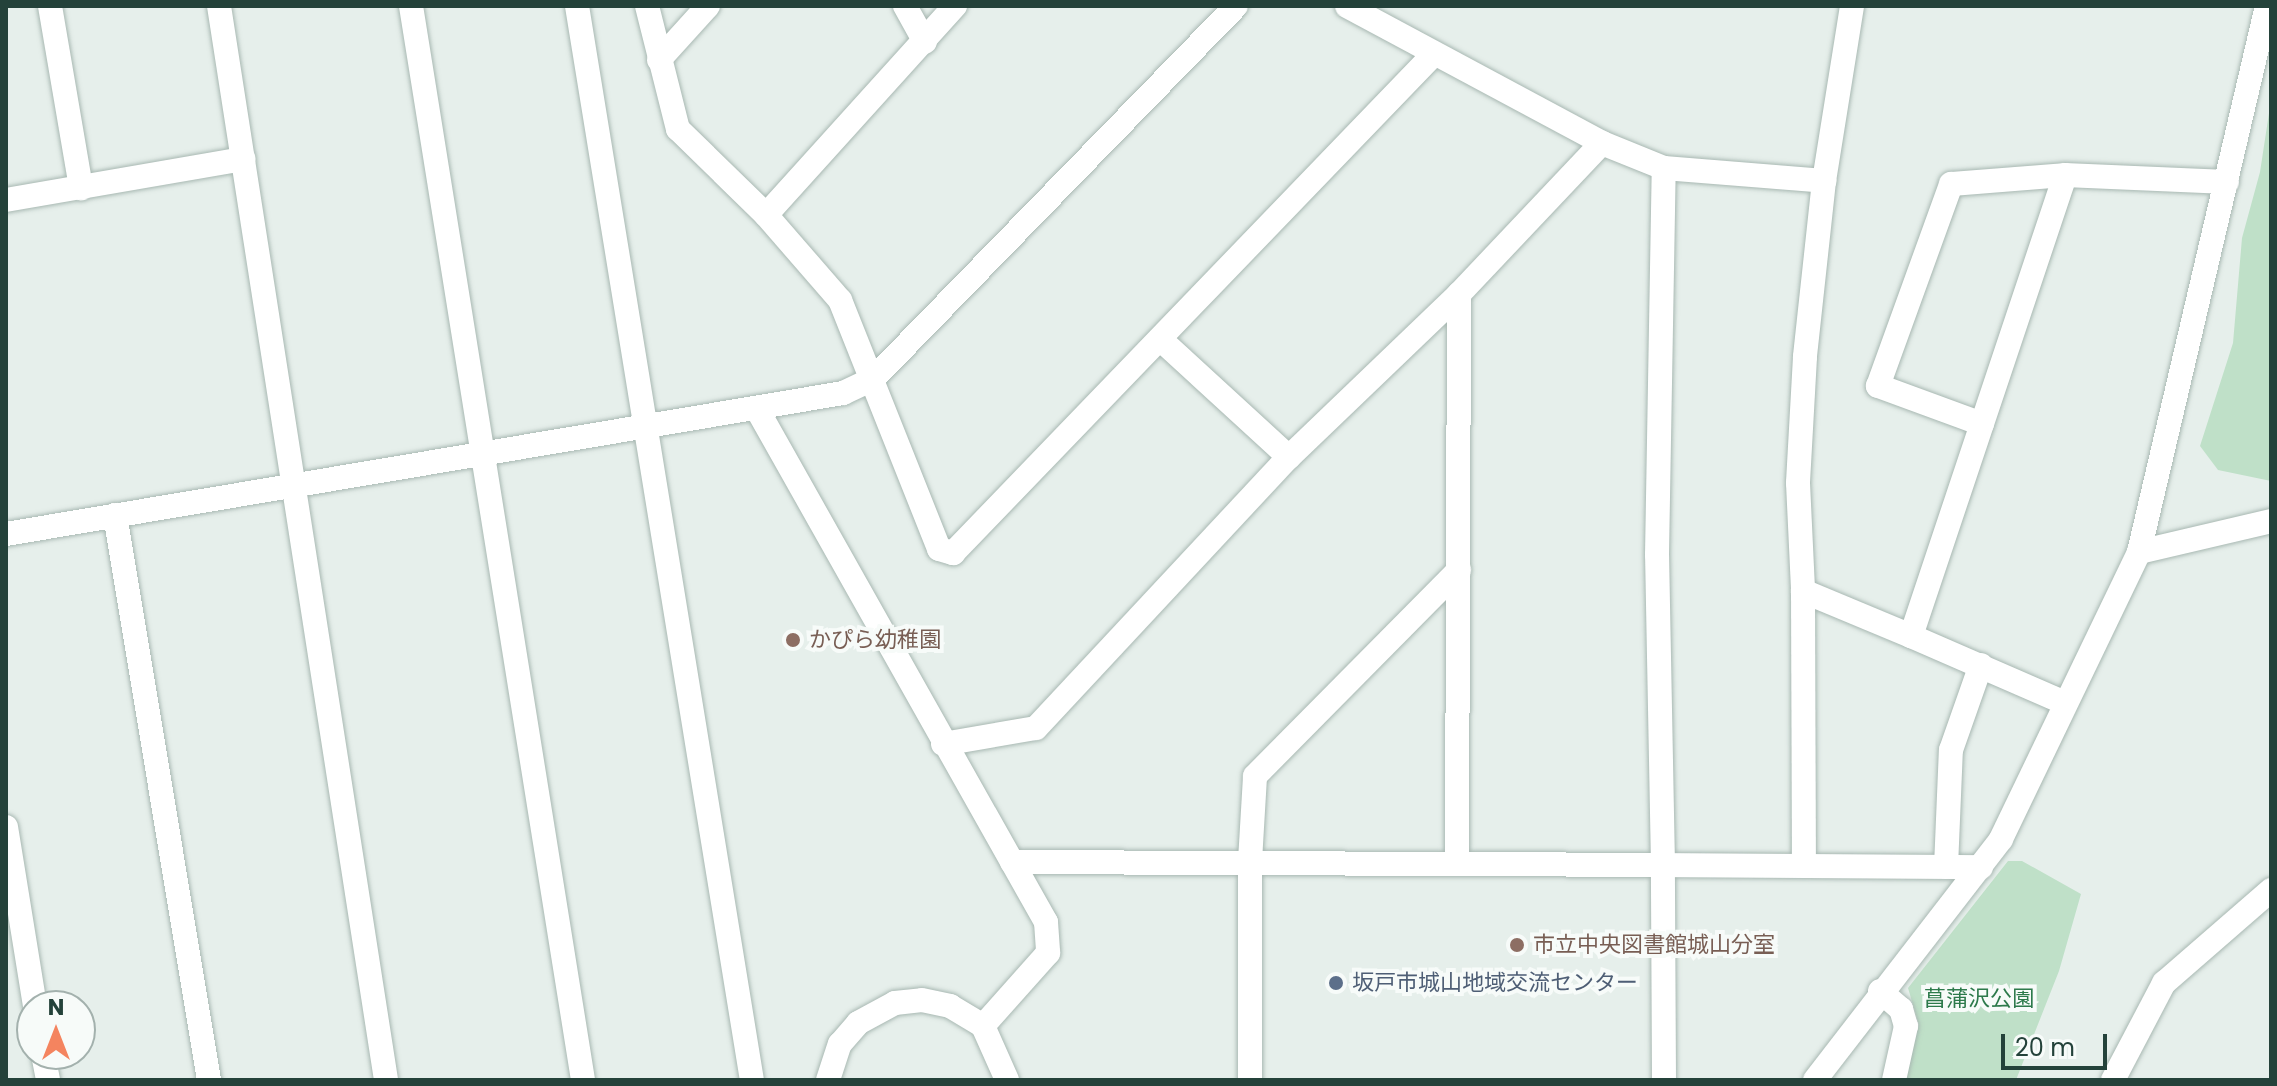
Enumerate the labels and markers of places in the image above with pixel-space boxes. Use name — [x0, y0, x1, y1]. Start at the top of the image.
place label: かぴら幼稚園 — [809, 627, 941, 653]
marker: かぴら幼稚園 — [784, 631, 802, 649]
place label: 市立中央図書館城山分室 — [1533, 932, 1775, 958]
marker: 市立中央図書館城山分室 — [1508, 936, 1526, 954]
place label: 坂戸市城山地域交流センター — [1352, 970, 1638, 996]
marker: 坂戸市城山地域交流センター — [1327, 974, 1345, 992]

